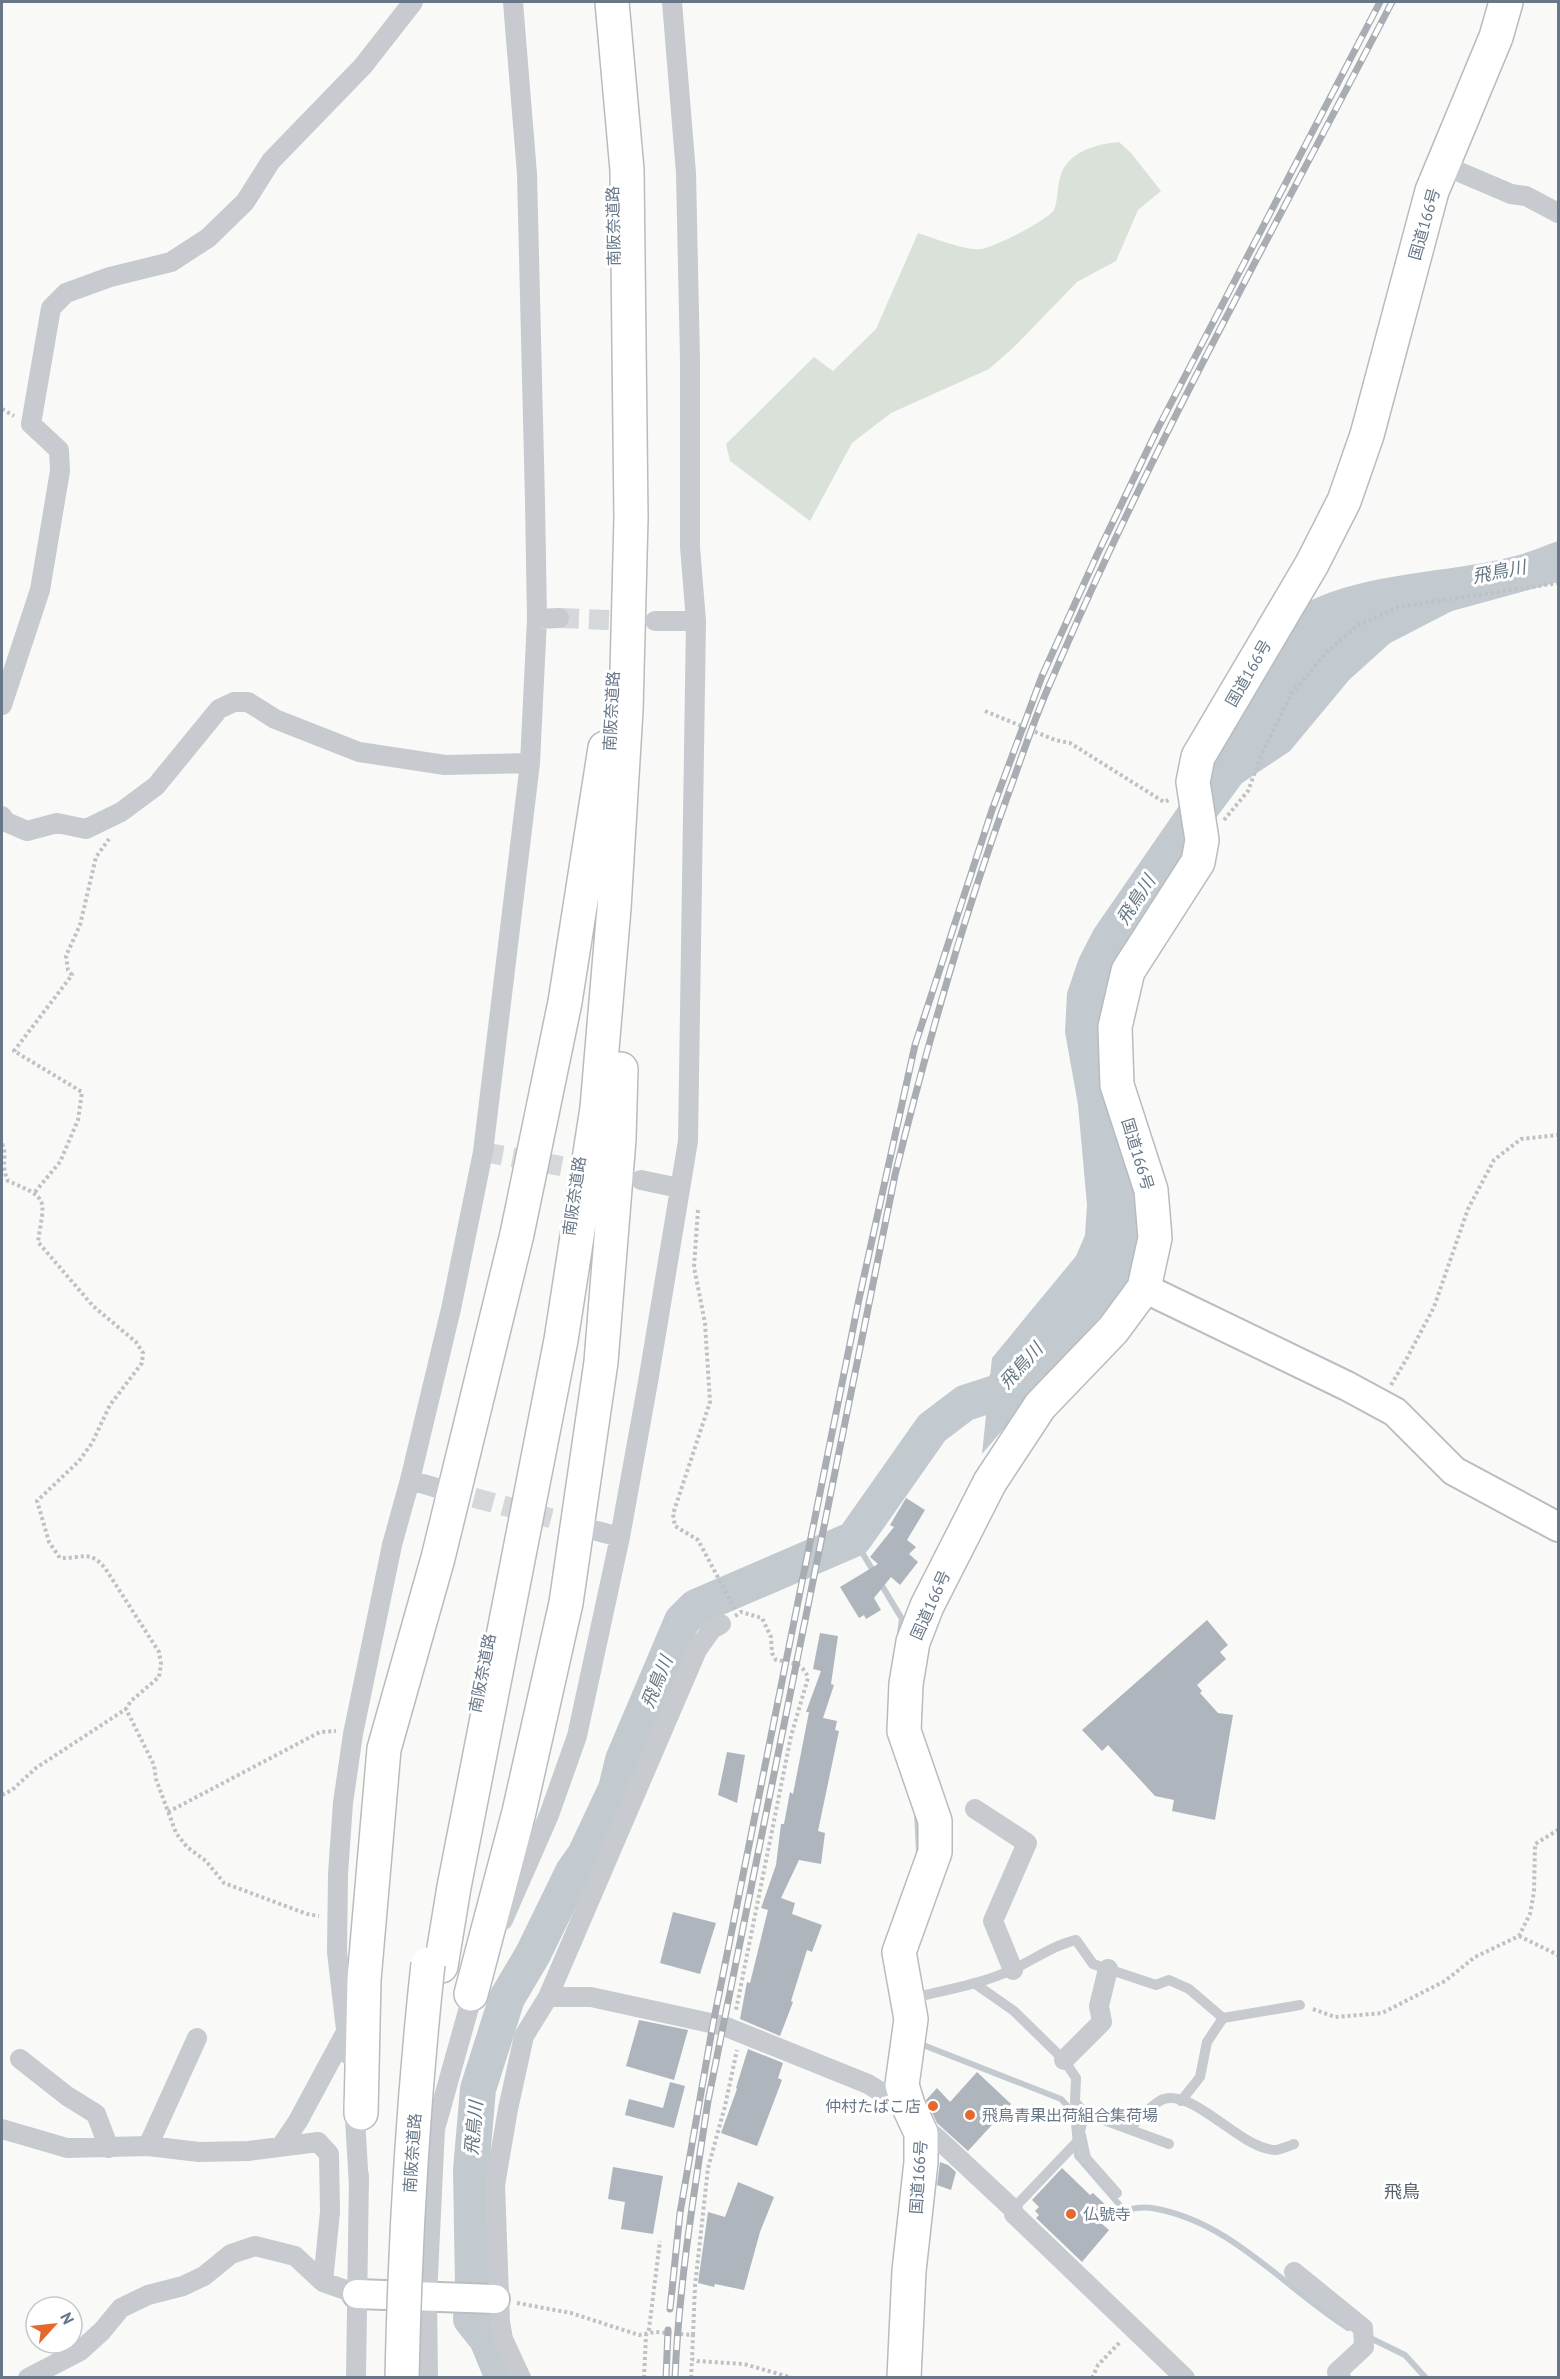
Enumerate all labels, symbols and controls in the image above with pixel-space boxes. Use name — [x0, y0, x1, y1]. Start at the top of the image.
street label: 南阪奈道路 — [602, 186, 624, 266]
street label: 国道166号 — [1404, 186, 1444, 262]
water label: 飛鳥川 — [1470, 555, 1530, 588]
street label: 国道166号 — [1221, 636, 1275, 710]
street label: 南阪奈道路 — [599, 671, 623, 751]
water label: 飛鳥川 — [1111, 869, 1161, 929]
street label: 国道166号 — [1118, 1116, 1158, 1192]
street label: 南阪奈道路 — [559, 1155, 589, 1237]
water label: 飛鳥川 — [994, 1336, 1049, 1393]
street label: 国道166号 — [906, 1567, 954, 1643]
street label: 南阪奈道路 — [465, 1632, 499, 1714]
water label: 飛鳥川 — [636, 1651, 678, 1711]
place label: 仲村たばこ店 — [825, 2096, 921, 2116]
water label: 飛鳥川 — [460, 2098, 487, 2156]
marker: 仲村たばこ店 — [926, 2099, 940, 2113]
place label: 飛鳥青果出荷組合集荷場 — [982, 2105, 1158, 2125]
marker: 飛鳥青果出荷組合集荷場 — [963, 2108, 977, 2122]
street label: 南阪奈道路 — [399, 2112, 425, 2194]
street label: 国道166号 — [905, 2139, 931, 2215]
district label: 飛鳥 — [1384, 2180, 1420, 2203]
place label: 仏號寺 — [1083, 2204, 1131, 2224]
marker: 仏號寺 — [1064, 2207, 1078, 2221]
north arrow — [24, 2295, 84, 2355]
text: N — [56, 2309, 79, 2327]

